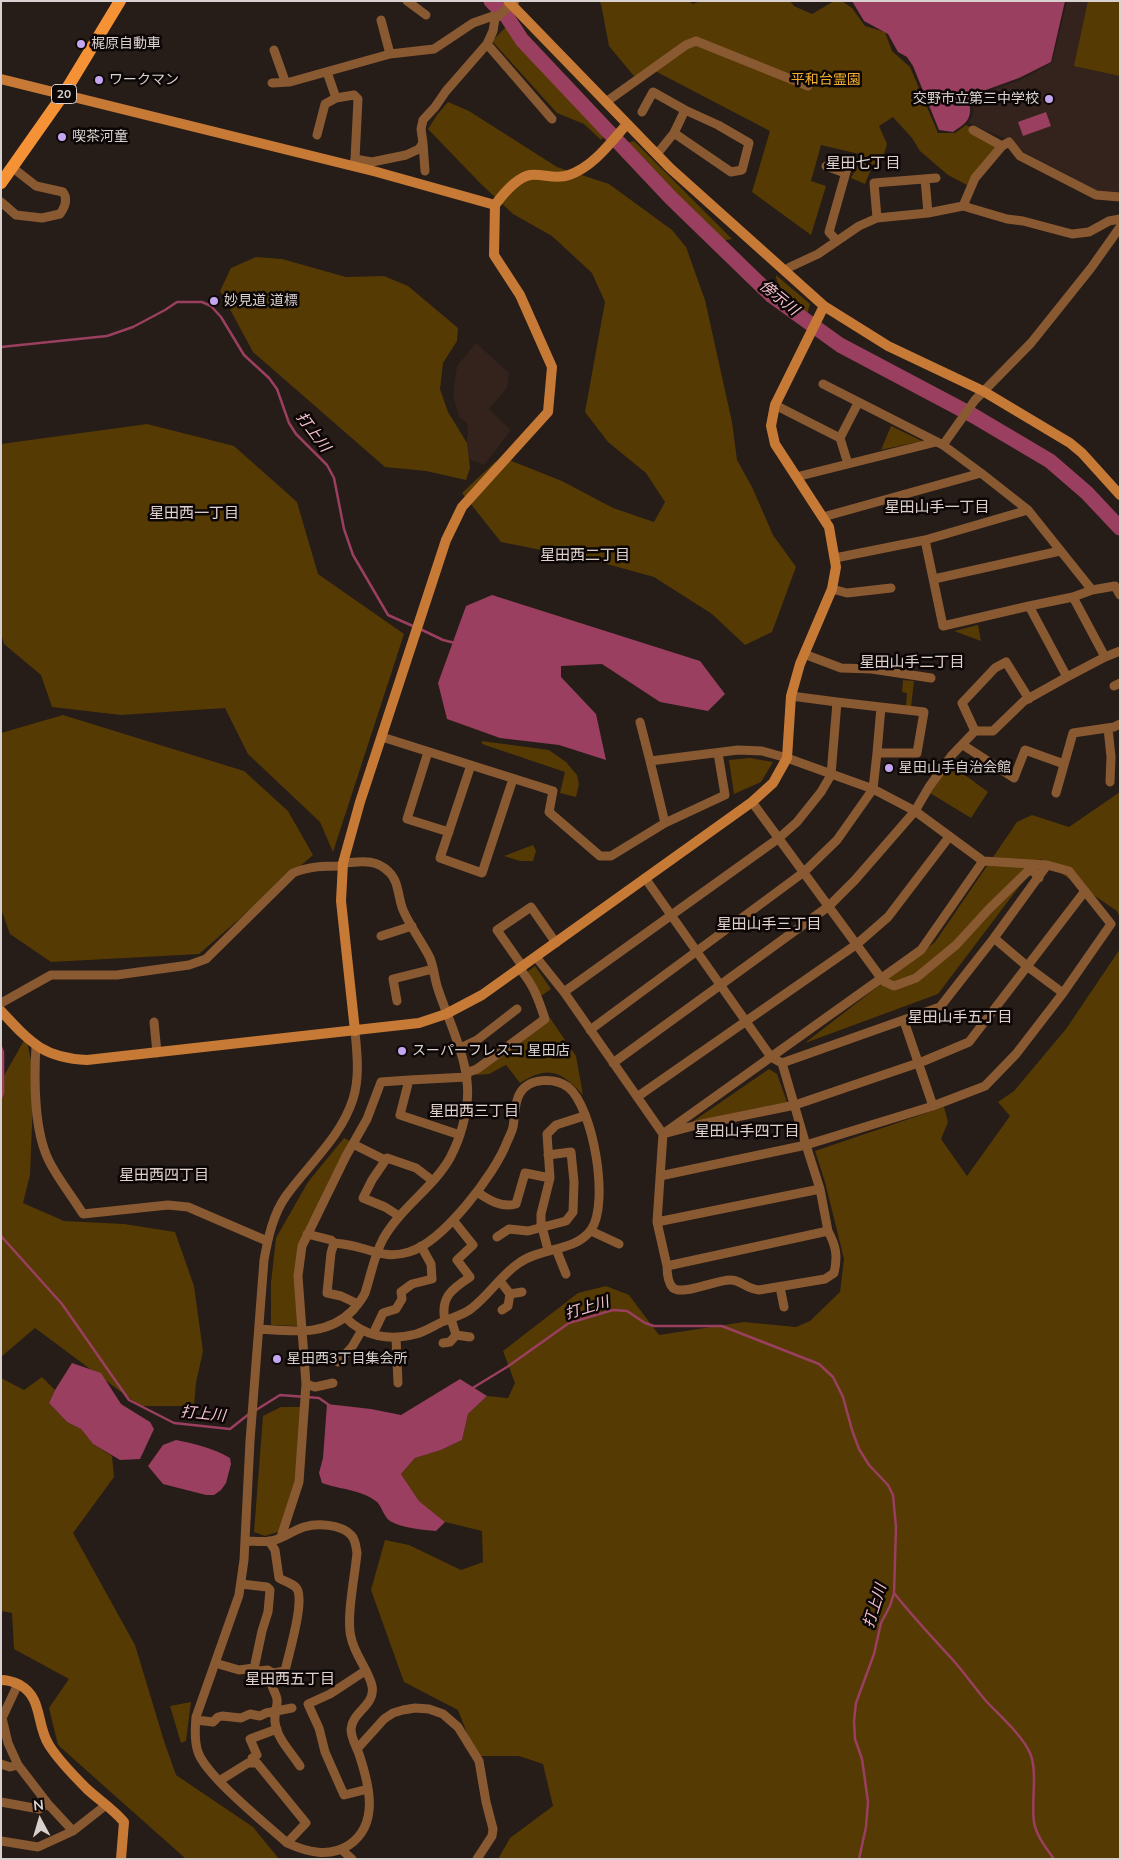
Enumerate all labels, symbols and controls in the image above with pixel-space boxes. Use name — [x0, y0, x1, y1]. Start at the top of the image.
place label: 梶原自動車 — [91, 36, 161, 52]
marker: 梶原自動車 — [75, 38, 87, 50]
place label: ワークマン — [109, 72, 179, 88]
park label: 平和台霊園 — [791, 72, 861, 88]
marker: ワークマン — [93, 74, 105, 86]
road number: 20 — [52, 85, 76, 104]
place label: 交野市立第三中学校 — [913, 91, 1039, 107]
marker: 交野市立第三中学校 — [1043, 93, 1055, 105]
place label: 喫茶河童 — [72, 129, 128, 145]
marker: 喫茶河童 — [56, 131, 68, 143]
district label: 星田七丁目 — [826, 154, 900, 172]
water label: 傍示川 — [756, 277, 802, 319]
place label: 妙見道 道標 — [224, 293, 298, 309]
marker: 妙見道 道標 — [208, 295, 220, 307]
water label: 打上川 — [292, 409, 334, 455]
district label: 星田山手一丁目 — [885, 498, 989, 516]
district label: 星田西一丁目 — [149, 504, 239, 522]
district label: 星田西二丁目 — [540, 546, 630, 564]
district label: 星田山手二丁目 — [860, 653, 964, 671]
place label: 星田山手自治会館 — [899, 760, 1011, 776]
marker: 星田山手自治会館 — [883, 762, 895, 774]
district label: 星田山手三丁目 — [717, 915, 821, 933]
district label: 星田山手五丁目 — [908, 1008, 1012, 1026]
place label: スーパーフレスコ 星田店 — [412, 1043, 570, 1059]
marker: スーパーフレスコ 星田店 — [396, 1045, 408, 1057]
district label: 星田西三丁目 — [429, 1102, 519, 1120]
district label: 星田山手四丁目 — [695, 1122, 799, 1140]
district label: 星田西四丁目 — [119, 1166, 209, 1184]
water label: 打上川 — [563, 1293, 611, 1323]
place label: 星田西3丁目集会所 — [287, 1351, 407, 1367]
marker: 星田西3丁目集会所 — [271, 1353, 283, 1365]
water label: 打上川 — [180, 1403, 226, 1425]
water label: 打上川 — [860, 1582, 890, 1630]
district label: 星田西五丁目 — [245, 1670, 335, 1688]
north arrow — [15, 1795, 65, 1845]
text: N — [32, 1796, 45, 1815]

